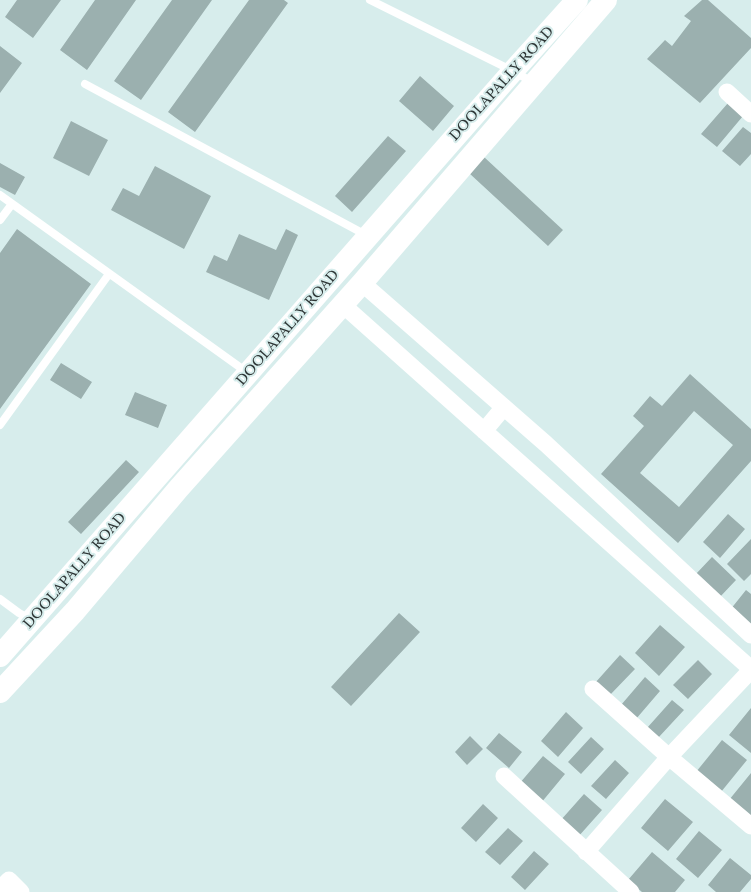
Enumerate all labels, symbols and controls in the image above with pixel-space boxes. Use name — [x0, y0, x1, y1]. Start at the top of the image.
street label: DOOLAPALLY ROAD — [447, 24, 557, 144]
street label: DOOLAPALLY ROAD — [234, 267, 342, 389]
street label: DOOLAPALLY ROAD — [21, 510, 129, 632]

